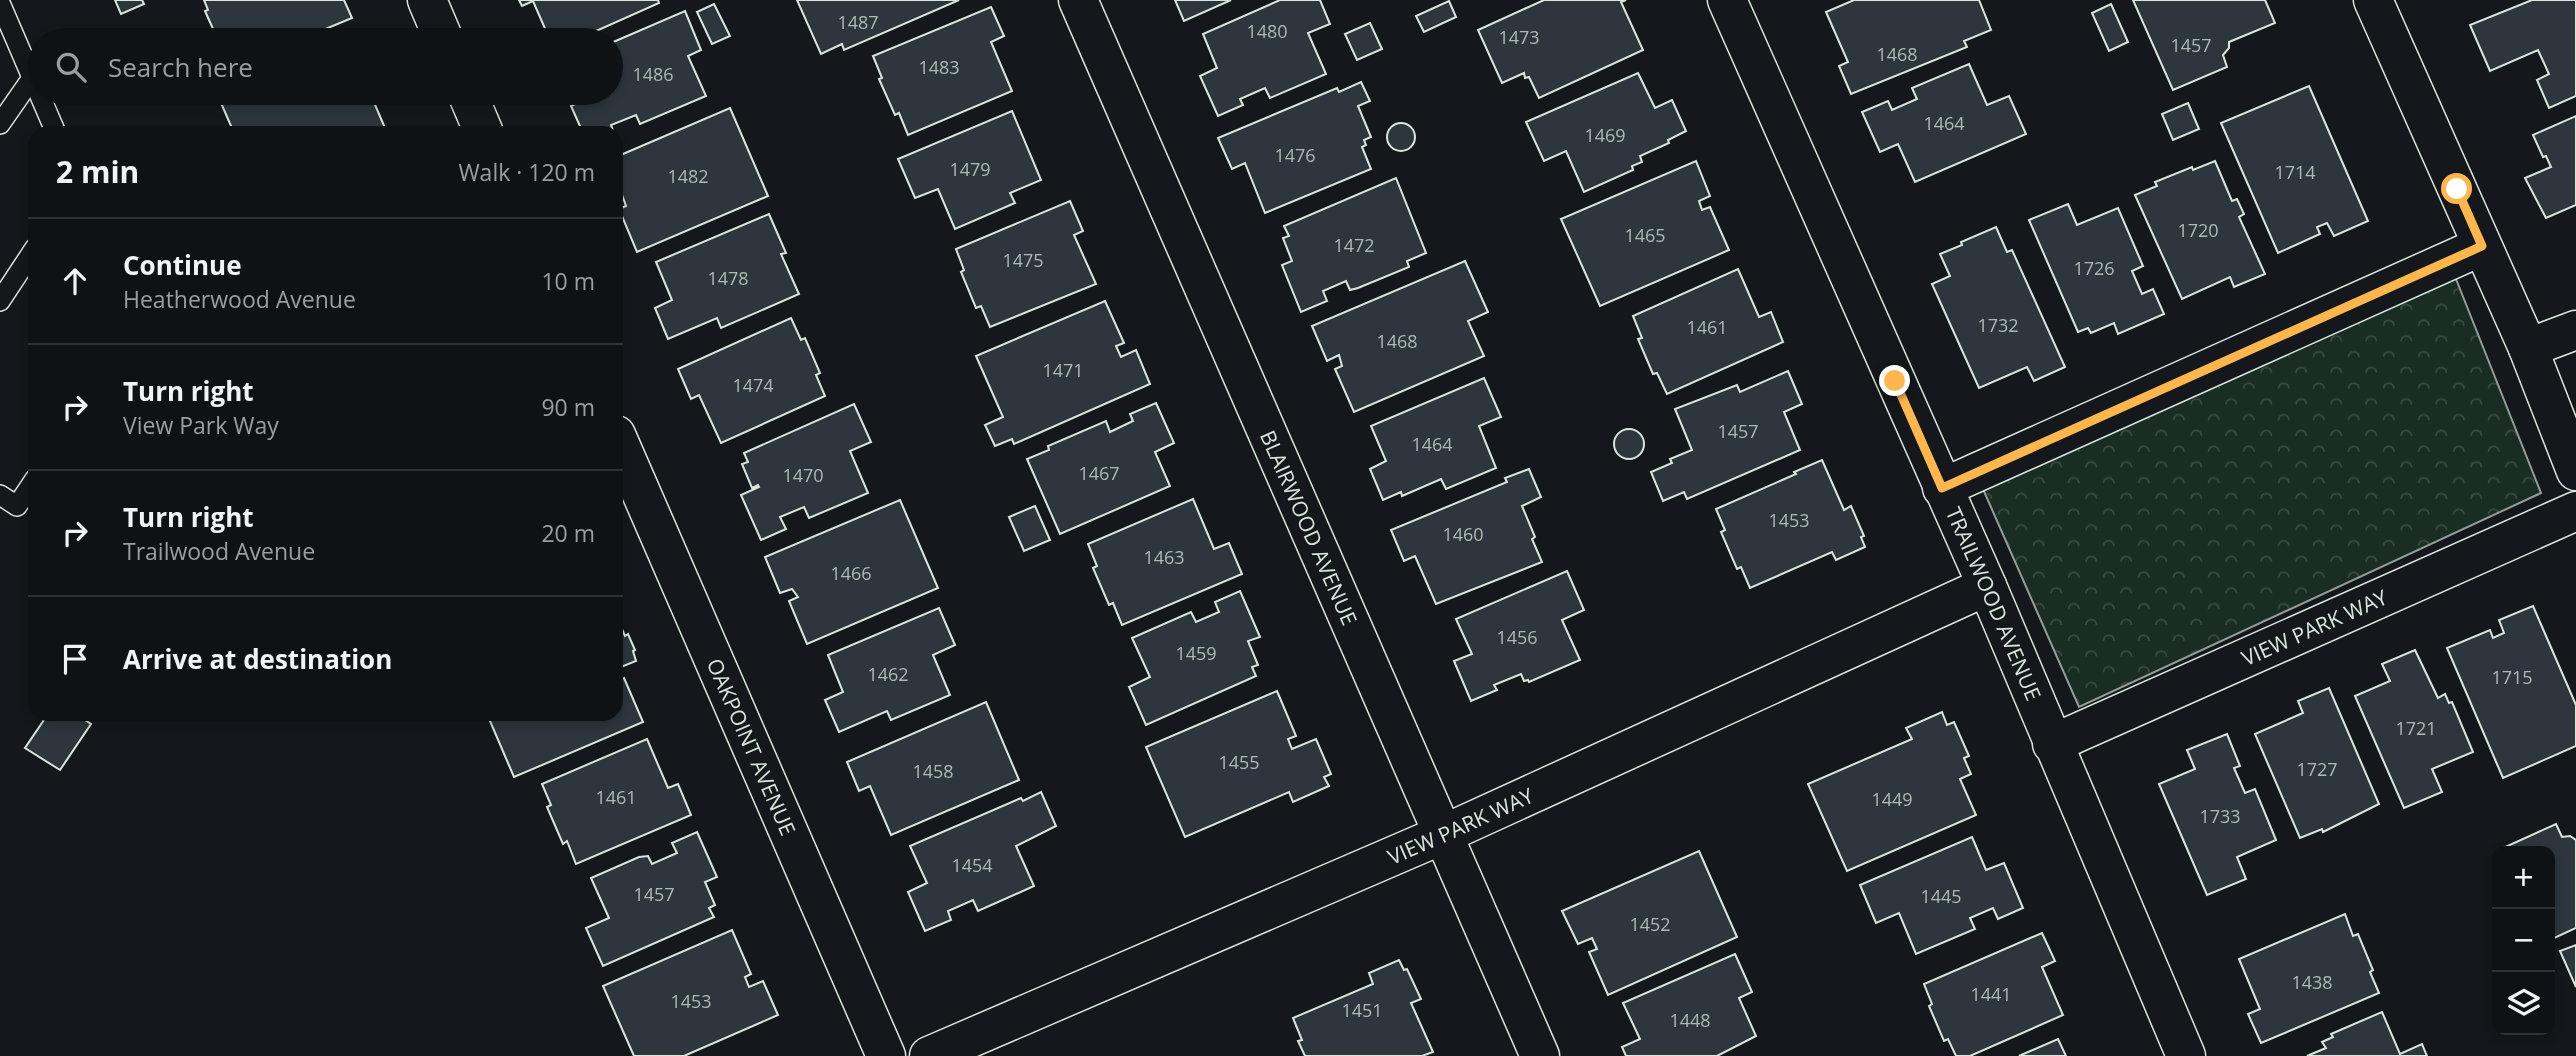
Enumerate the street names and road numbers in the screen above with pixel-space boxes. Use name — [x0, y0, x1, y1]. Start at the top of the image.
street label: BLAIRWOOD AVENUE — [1254, 426, 1364, 629]
street label: TRAILWOOD AVENUE — [1940, 503, 2048, 705]
street label: VIEW PARK WAY — [2237, 583, 2392, 672]
street label: OAKPOINT AVENUE — [701, 654, 802, 840]
street label: VIEW PARK WAY — [1383, 781, 1538, 871]

